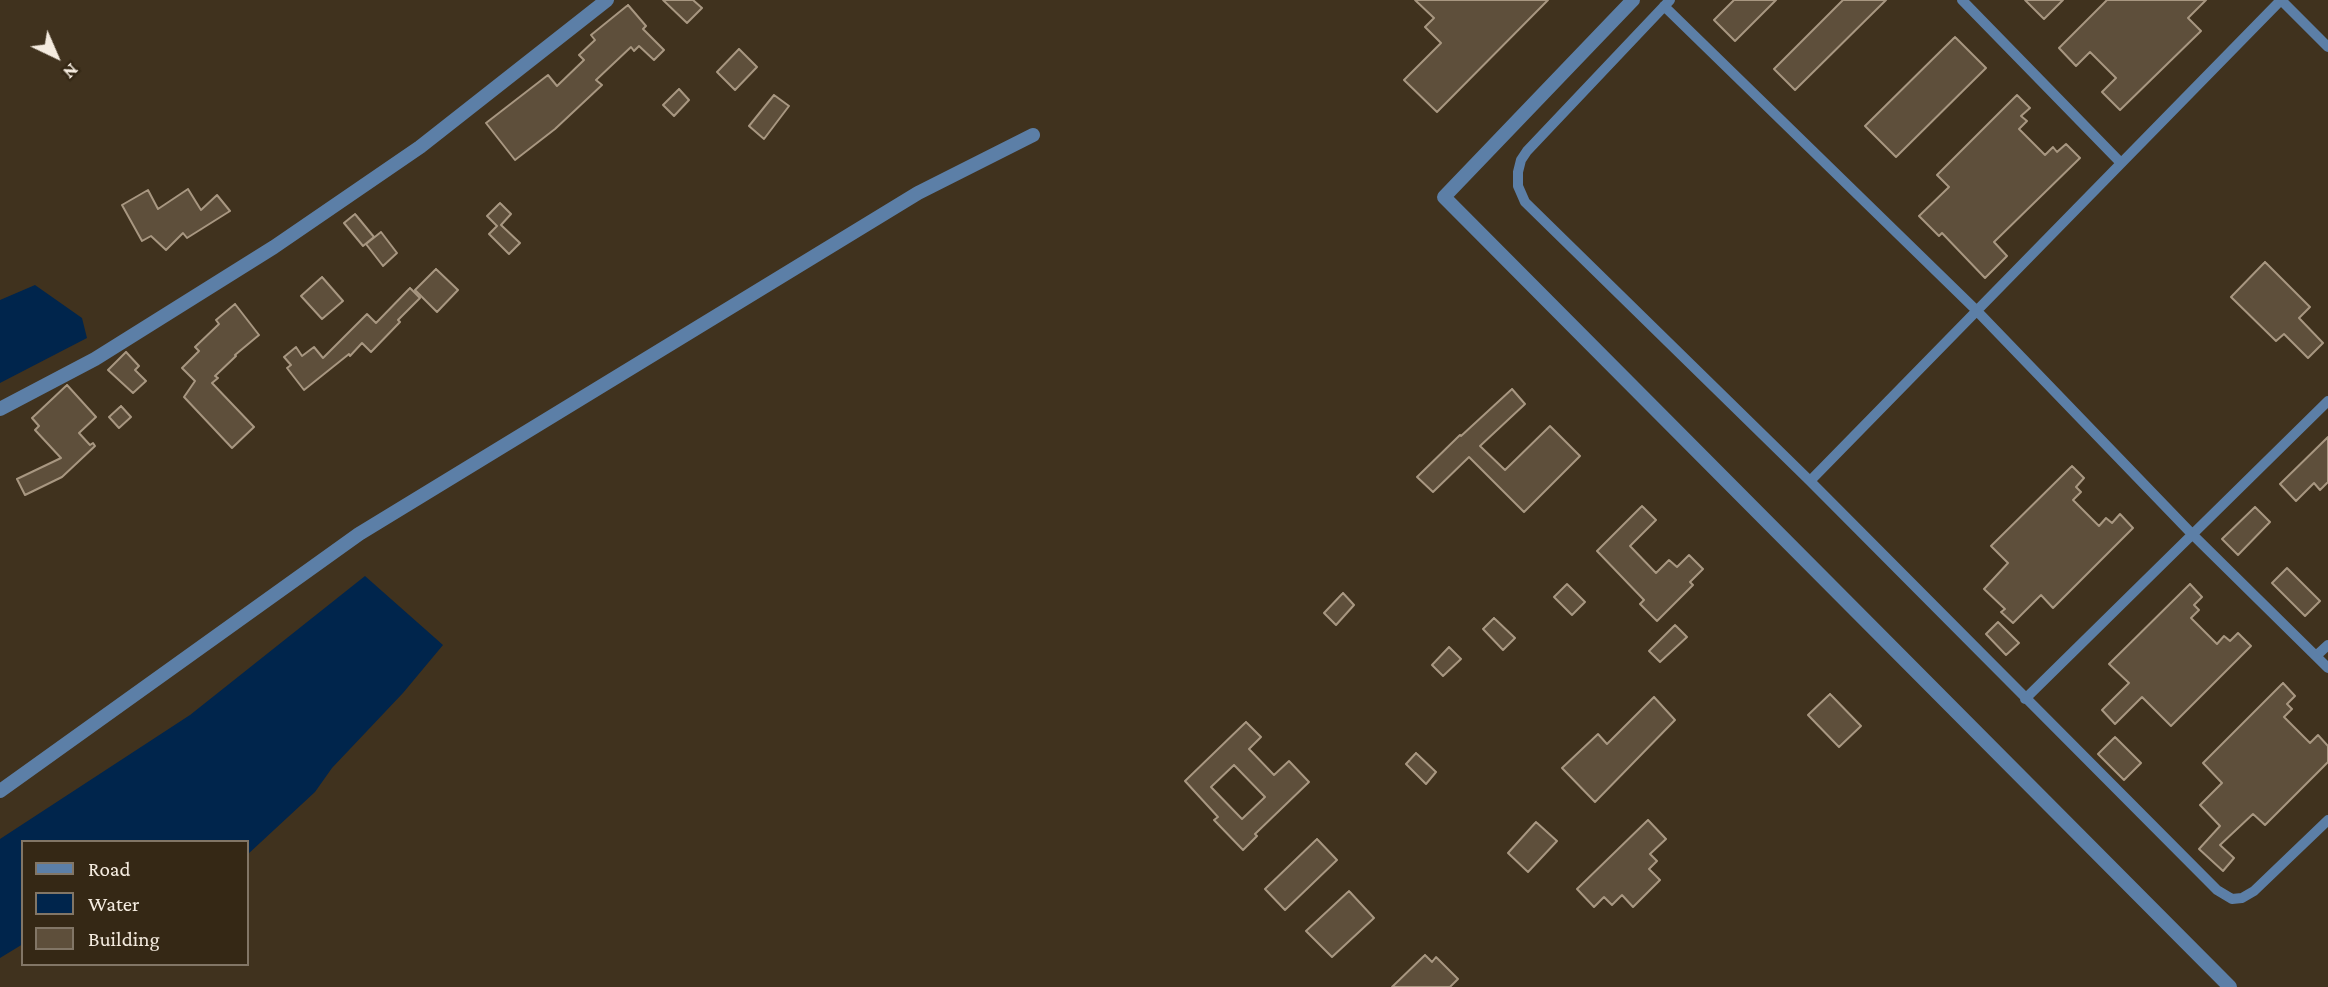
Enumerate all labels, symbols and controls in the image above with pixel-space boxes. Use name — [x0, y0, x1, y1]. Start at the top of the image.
north arrow — [21, 21, 91, 91]
text: N — [59, 59, 83, 84]
legend — [21, 840, 248, 966]
text: Road — [88, 857, 131, 881]
text: Water — [88, 892, 140, 916]
text: Building — [88, 927, 160, 951]

